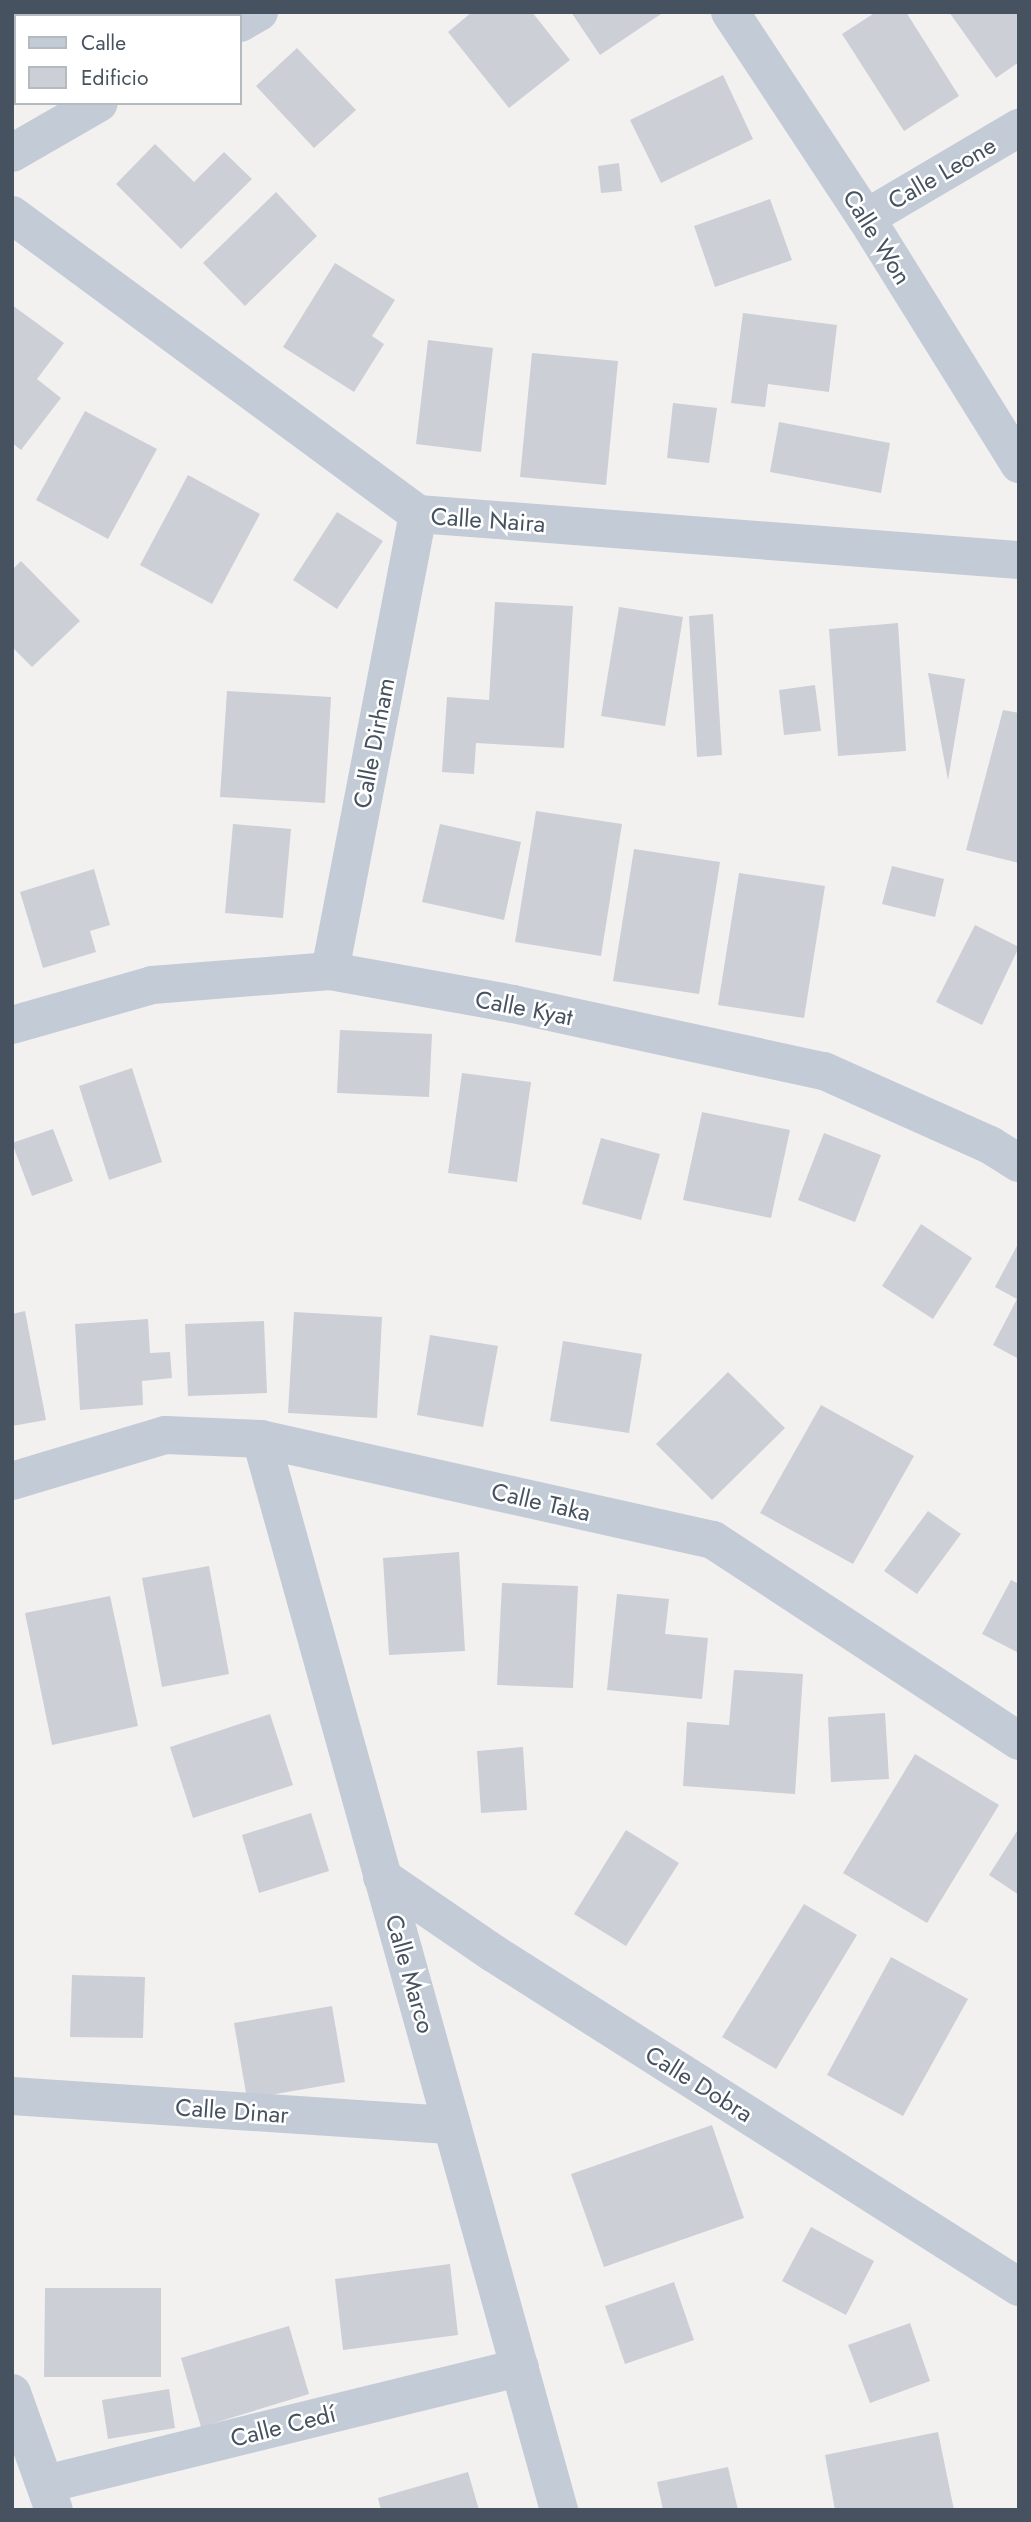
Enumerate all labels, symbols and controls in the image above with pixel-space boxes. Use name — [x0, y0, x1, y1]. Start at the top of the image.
legend — [14, 14, 242, 105]
text: Calle — [81, 28, 126, 58]
text: Edificio — [81, 63, 148, 93]
street label: Calle Leone — [883, 131, 1001, 215]
street label: Calle Won — [837, 184, 917, 290]
street label: Calle Naira — [430, 502, 546, 538]
street label: Calle Dirham — [347, 675, 401, 811]
street label: Calle Kyat — [473, 984, 575, 1032]
street label: Calle Taka — [489, 1477, 593, 1527]
street label: Calle Marco — [379, 1911, 441, 2037]
street label: Calle Dobra — [640, 2040, 758, 2128]
street label: Calle Dinar — [174, 2093, 290, 2129]
street label: Calle Cedí — [227, 2399, 339, 2453]

